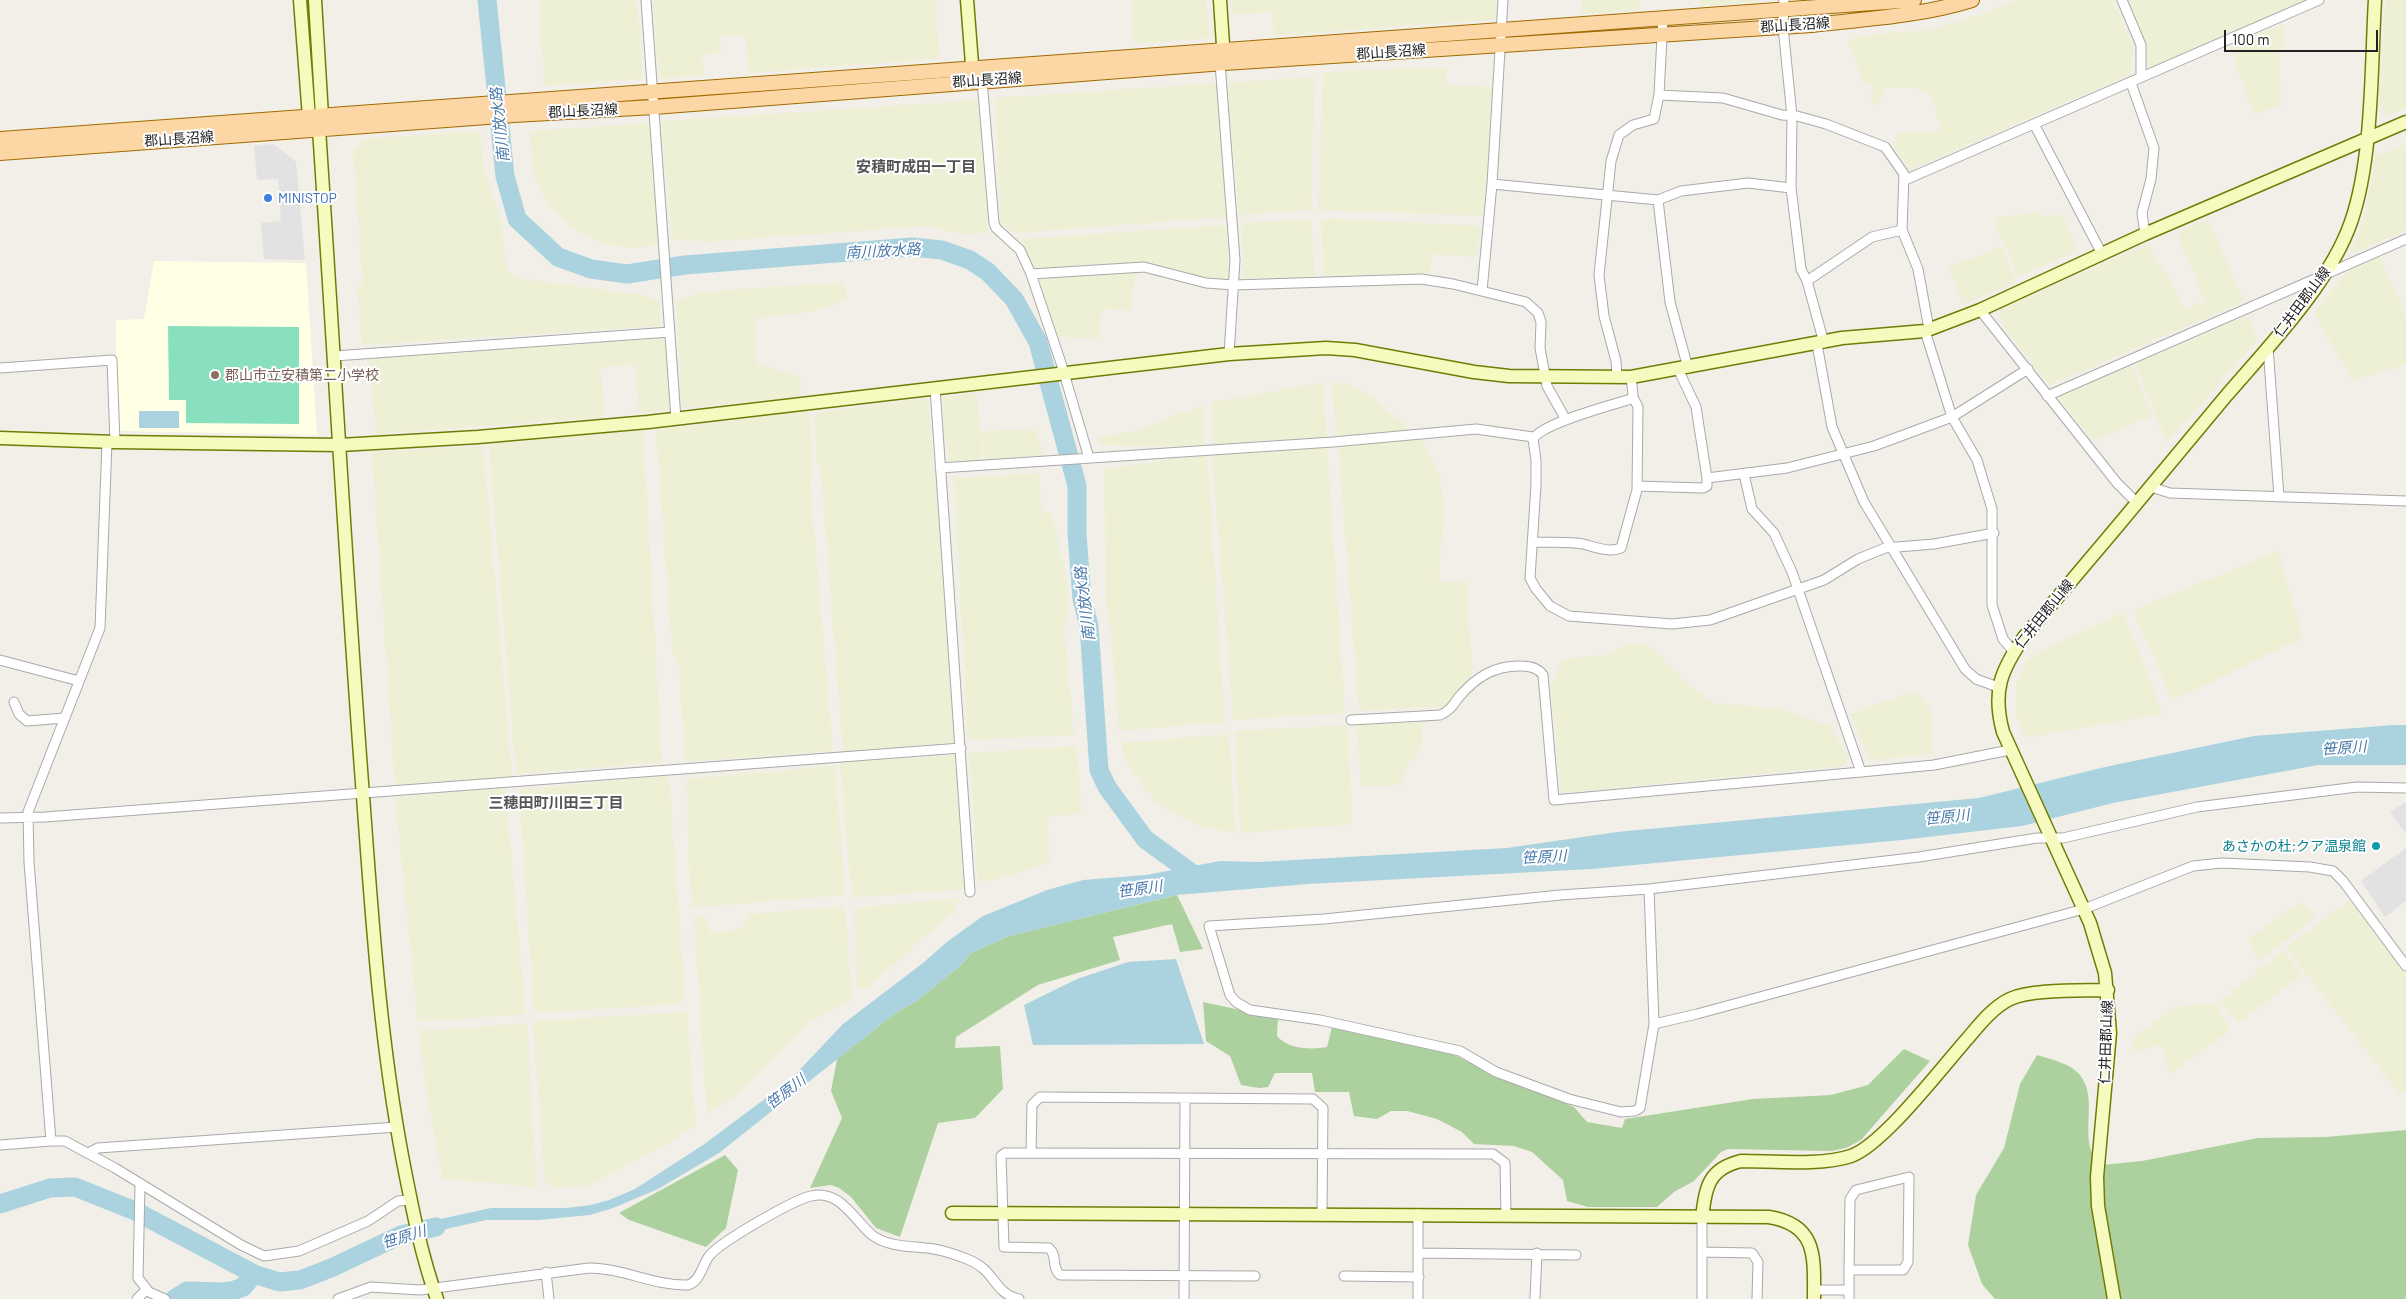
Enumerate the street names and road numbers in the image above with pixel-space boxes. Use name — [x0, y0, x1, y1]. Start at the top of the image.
street label: 郡山長沼線 — [1759, 14, 1831, 36]
street label: 郡山長沼線 — [1355, 41, 1427, 63]
street label: 郡山長沼線 — [951, 69, 1023, 91]
street label: 郡山長沼線 — [548, 101, 618, 121]
street label: 郡山長沼線 — [143, 128, 215, 150]
street label: 仁井田郡山線 — [2270, 263, 2334, 341]
street label: 仁井田郡山線 — [2011, 576, 2077, 652]
street label: 仁井田郡山線 — [2096, 1000, 2116, 1084]

